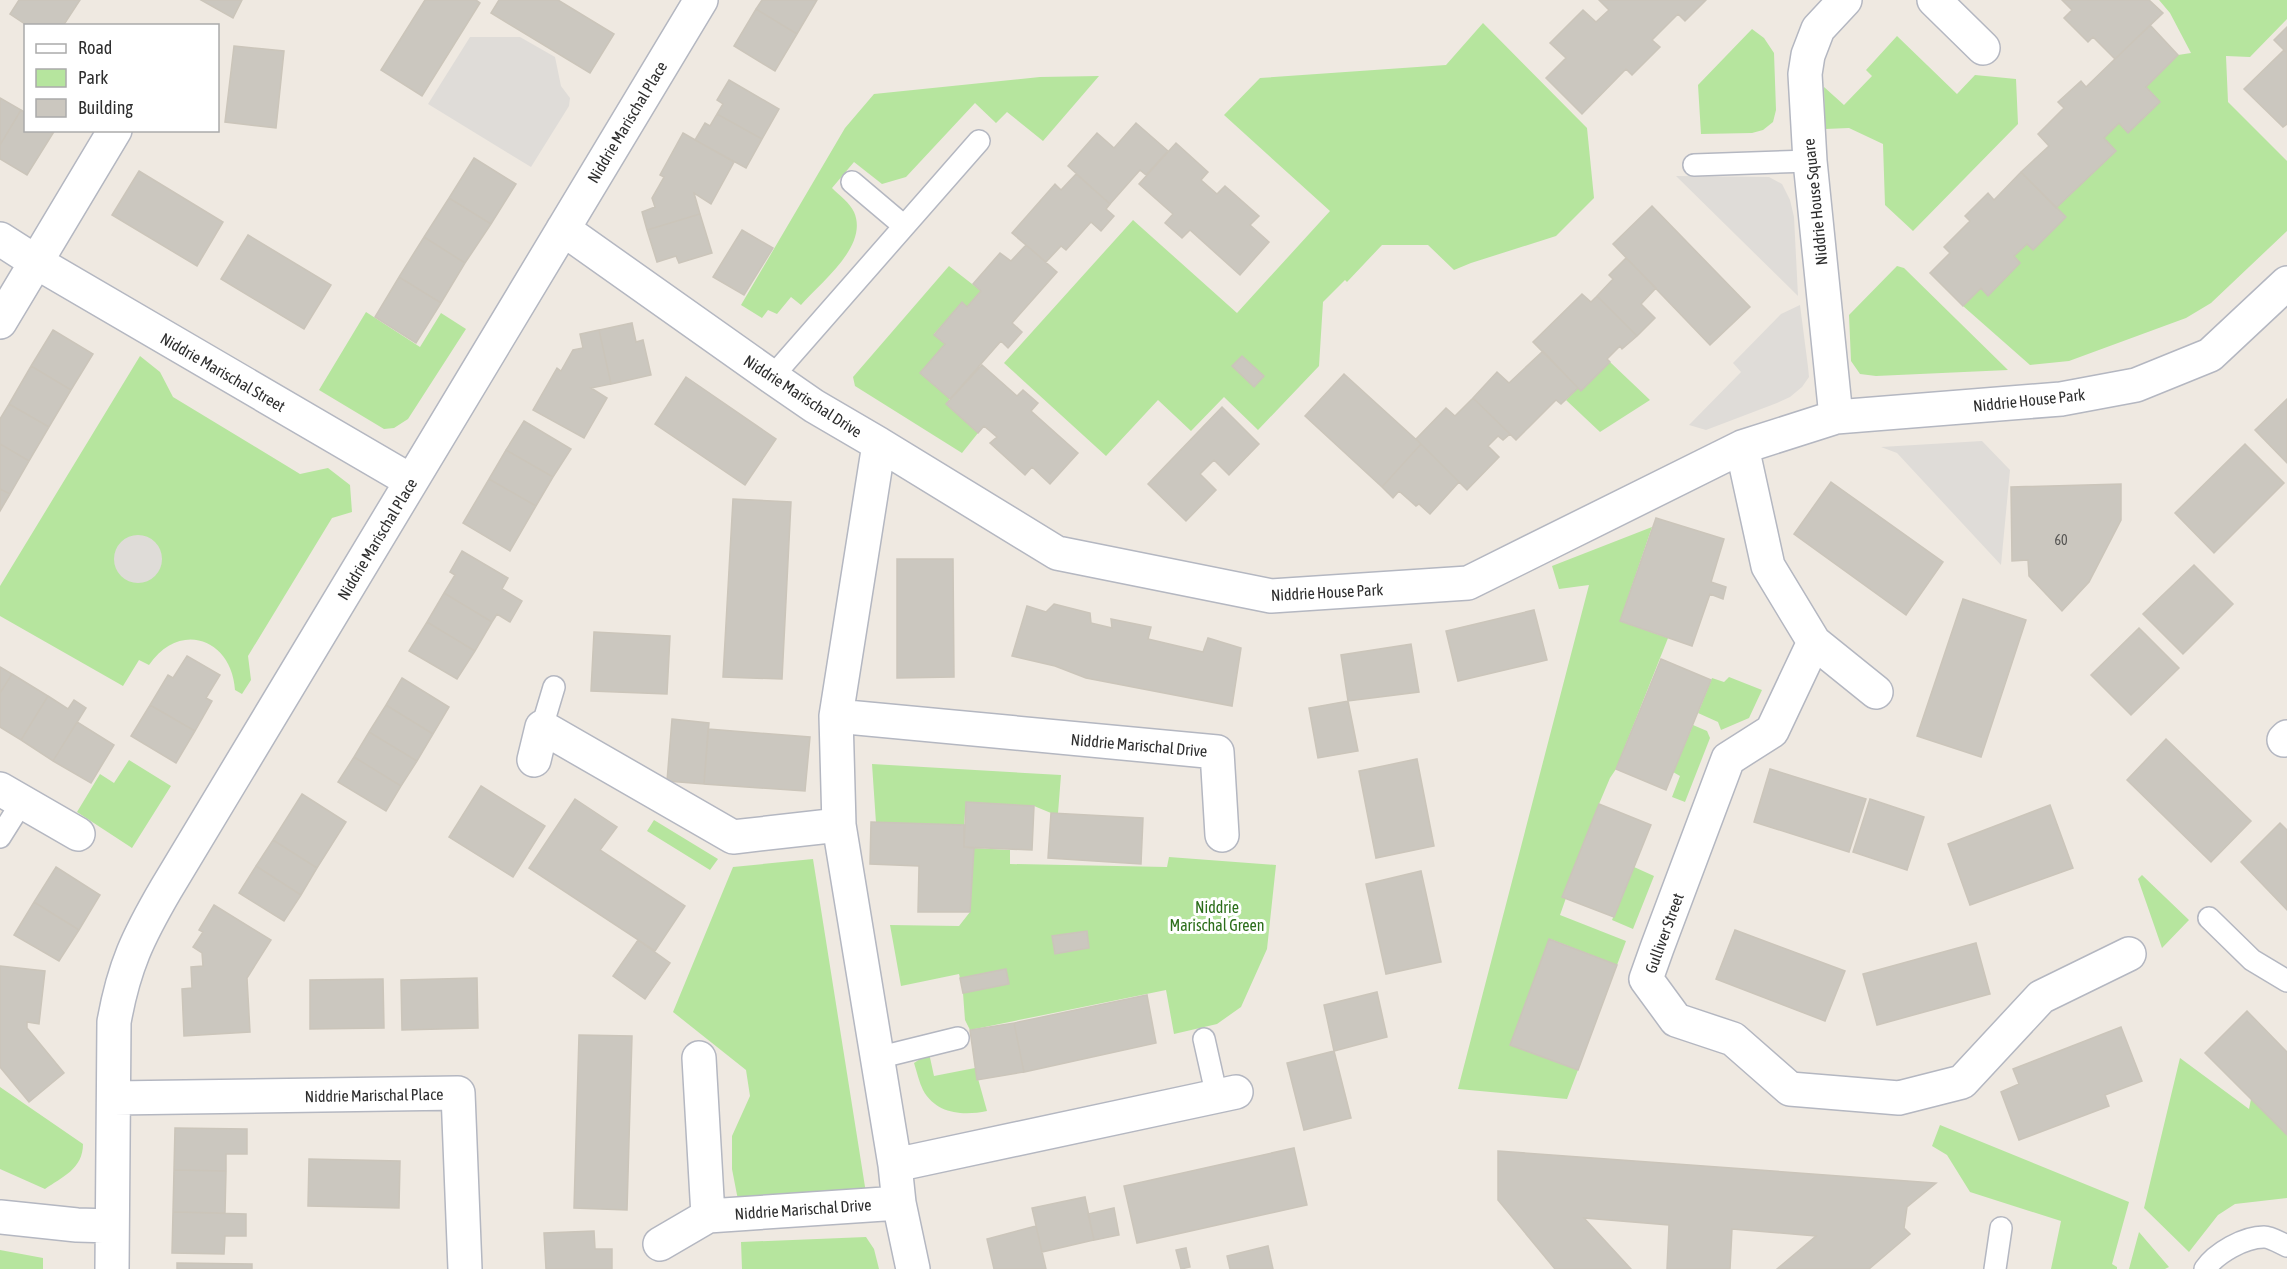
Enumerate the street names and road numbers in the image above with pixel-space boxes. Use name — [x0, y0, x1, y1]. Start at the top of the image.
street label: Niddrie Marischal Place — [584, 58, 670, 186]
street label: Niddrie House Square — [1799, 138, 1832, 266]
street label: Niddrie Marischal Street — [157, 329, 289, 415]
street label: Niddrie Marischal Drive — [741, 351, 865, 441]
street label: Niddrie House Park — [1972, 385, 2086, 415]
street label: Niddrie Marischal Place — [334, 475, 420, 603]
street label: Niddrie House Park — [1270, 580, 1384, 604]
street label: Niddrie Marischal Drive — [1070, 730, 1208, 760]
street label: Gulliver Street — [1641, 890, 1687, 976]
street label: Niddrie Marischal Place — [305, 1085, 443, 1105]
street label: Niddrie Marischal Drive — [734, 1195, 872, 1223]

